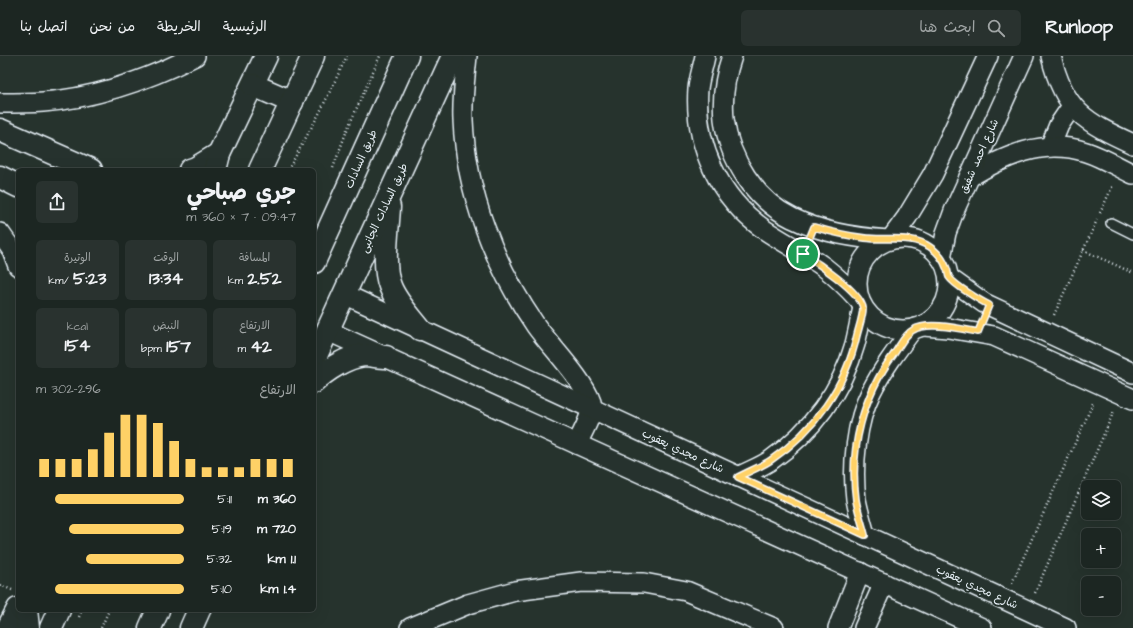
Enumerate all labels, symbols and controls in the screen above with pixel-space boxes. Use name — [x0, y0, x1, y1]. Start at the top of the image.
search box — [741, 10, 1021, 46]
text: Runloop — [1045, 14, 1113, 41]
text: اتصل بنا — [20, 17, 67, 37]
text: من نحن — [89, 17, 135, 37]
text: الخريطة — [157, 17, 201, 37]
text: الرئيسية — [223, 17, 267, 37]
text: ابحث هنا — [919, 17, 975, 38]
icon: search — [985, 17, 1007, 39]
street label: شارع احمد شفيق — [956, 116, 1003, 196]
street label: طريق السادات — [341, 127, 381, 191]
street label: طريق السادات الجانبى — [357, 161, 411, 255]
text: جري صباحي — [187, 177, 296, 208]
button: share — [36, 181, 78, 223]
text: 09:47 · 7 × 360 m — [186, 208, 296, 226]
pin — [786, 237, 820, 271]
icon: arrive — [792, 243, 814, 265]
text: الوتيرة — [64, 250, 91, 265]
text: الوقت — [153, 250, 179, 265]
text: المسافة — [239, 250, 270, 265]
text: 5:23 — [73, 267, 106, 291]
text: 13:34 — [149, 267, 183, 291]
text: 2.52 — [248, 267, 281, 291]
text: /km — [48, 273, 73, 288]
text: km — [228, 273, 248, 288]
text: النبض — [153, 318, 179, 333]
text: الارتفاع — [239, 318, 270, 333]
text: kcal — [67, 319, 88, 334]
text: 154 — [64, 334, 90, 358]
text: 157 — [166, 335, 191, 359]
text: 42 — [251, 335, 272, 359]
text: bpm — [141, 341, 166, 356]
text: m — [238, 341, 251, 356]
text: 296–302 m — [36, 380, 101, 398]
text: الارتفاع — [260, 381, 296, 399]
street label: شارع مجدي يعقوب — [639, 425, 726, 477]
map controls — [1081, 480, 1121, 616]
button: layers — [1081, 480, 1121, 520]
text: 5:11 — [217, 490, 232, 508]
text: 360 m — [258, 490, 296, 508]
text: 5:19 — [212, 520, 232, 538]
text: 720 m — [257, 520, 296, 538]
button: + — [1081, 528, 1121, 568]
text: 5:32 — [207, 550, 232, 568]
text: 1.1 km — [268, 550, 296, 568]
street label: شارع مجدي يعقوب — [933, 561, 1020, 613]
button: − — [1081, 576, 1121, 616]
text: 5:10 — [211, 580, 232, 598]
text: 1.4 km — [260, 580, 296, 598]

